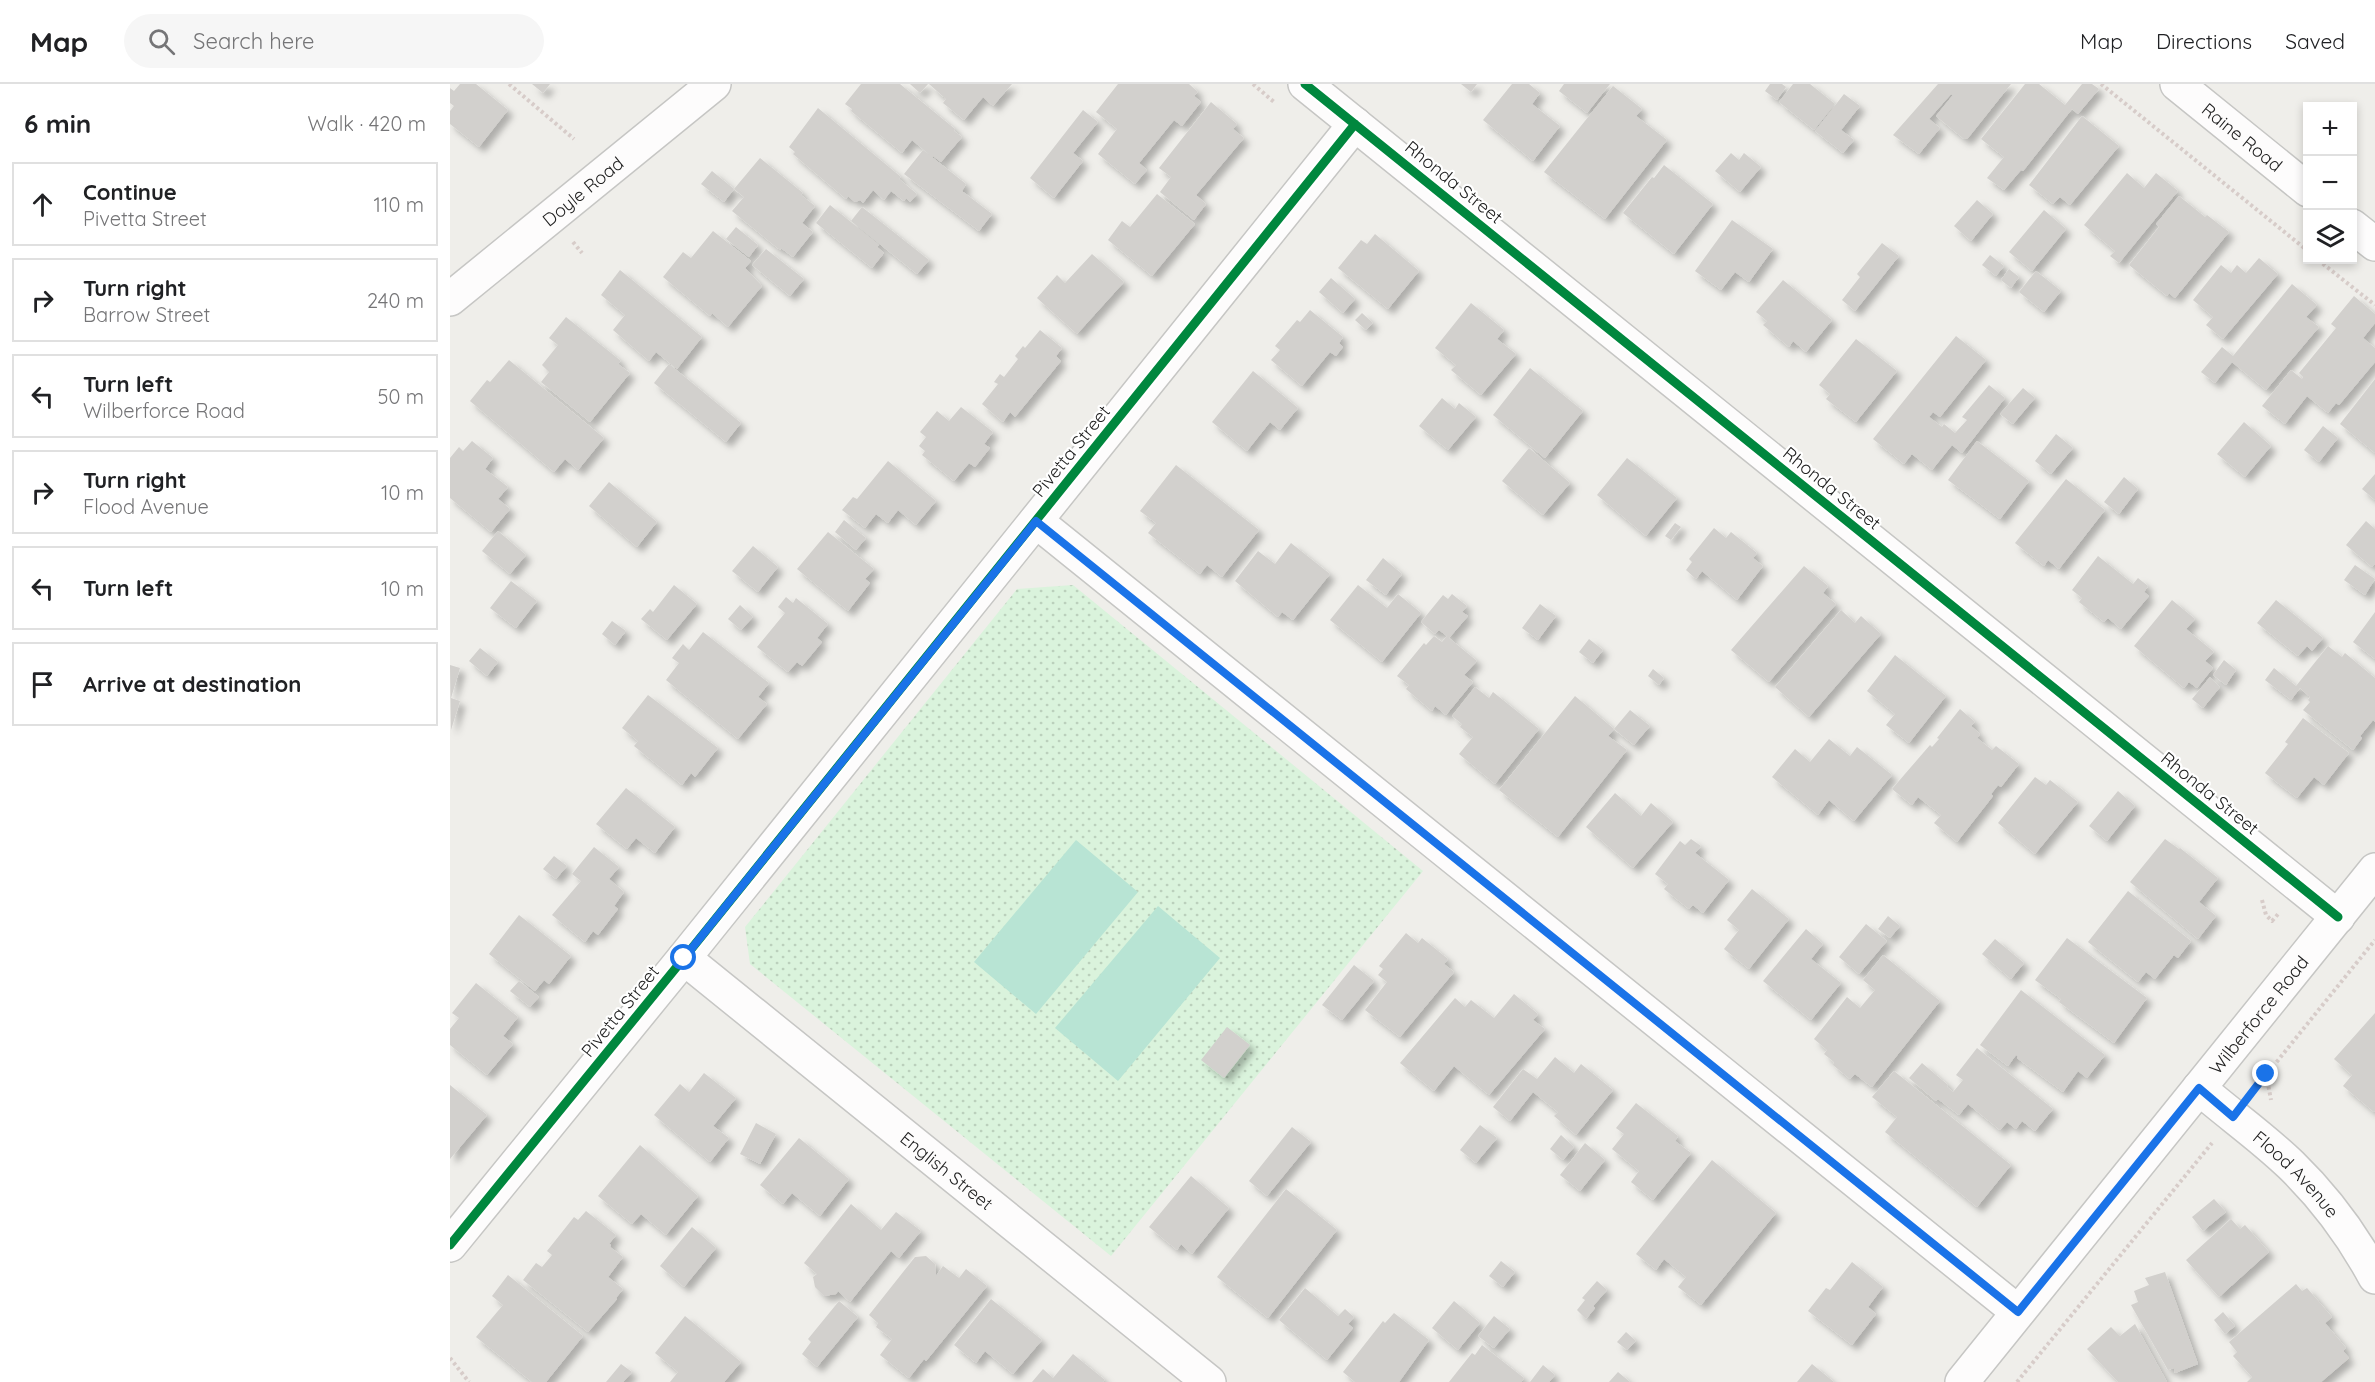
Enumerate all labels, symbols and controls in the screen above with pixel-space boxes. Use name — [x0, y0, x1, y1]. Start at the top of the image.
search box — [124, 14, 544, 68]
text: Map — [30, 24, 88, 59]
icon: search — [145, 25, 178, 58]
text: Search here — [193, 27, 315, 55]
text: Map — [2080, 28, 2123, 54]
text: Directions — [2156, 28, 2252, 54]
text: Saved — [2285, 28, 2345, 54]
street label: Raine Road — [2197, 97, 2287, 176]
map controls — [2303, 102, 2357, 264]
button: + — [2303, 102, 2357, 156]
text: 6 min — [24, 107, 91, 140]
text: Walk · 420 m — [307, 111, 426, 136]
street label: Rhonda Street — [1400, 135, 1508, 229]
street label: Doyle Road — [537, 151, 628, 231]
button: − — [2303, 156, 2357, 210]
text: Continue — [83, 178, 177, 206]
icon: ahead — [26, 188, 59, 221]
text: 110 m — [374, 192, 424, 217]
text: Pivetta Street — [83, 206, 207, 231]
button: layers — [2303, 210, 2357, 264]
text: Turn right — [83, 274, 187, 302]
icon: right — [26, 284, 59, 317]
text: 240 m — [367, 288, 424, 313]
text: Barrow Street — [83, 302, 210, 327]
text: Turn left — [83, 370, 173, 398]
icon: left — [26, 380, 59, 413]
text: 50 m — [378, 384, 424, 409]
text: Wilberforce Road — [83, 398, 245, 423]
street label: Pivetta Street — [1027, 400, 1115, 502]
street label: Rhonda Street — [1778, 441, 1886, 535]
text: Turn right — [83, 466, 187, 494]
icon: right — [26, 476, 59, 509]
text: 10 m — [381, 480, 424, 505]
text: Flood Avenue — [83, 494, 209, 519]
icon: left — [26, 572, 59, 605]
text: Turn left — [83, 574, 173, 602]
text: 10 m — [381, 576, 424, 601]
icon: arrive — [26, 668, 59, 701]
text: Arrive at destination — [83, 670, 301, 698]
street label: Rhonda Street — [2156, 746, 2264, 840]
route start — [670, 944, 696, 970]
street label: Wilberforce Road — [2204, 951, 2313, 1079]
street label: Pivetta Street — [576, 960, 664, 1062]
route end — [2252, 1060, 2278, 1086]
street label: Flood Avenue — [2249, 1125, 2344, 1222]
street label: English Street — [896, 1126, 998, 1215]

